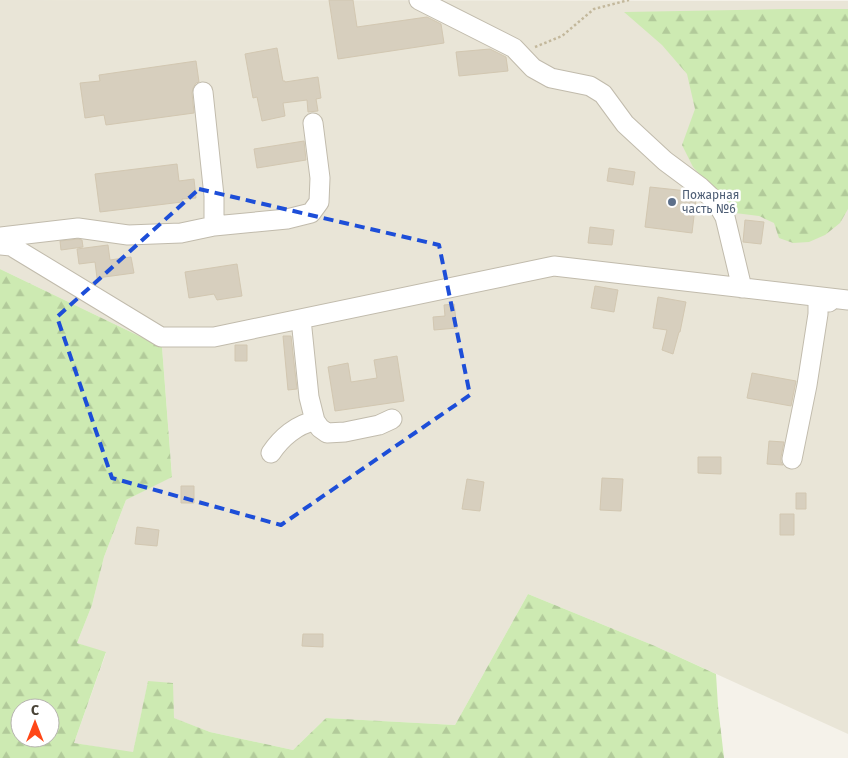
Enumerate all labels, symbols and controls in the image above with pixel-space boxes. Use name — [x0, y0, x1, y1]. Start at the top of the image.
place label: Пожарная часть №6 — [682, 188, 739, 216]
marker: Пожарная часть №6 — [666, 196, 678, 208]
north arrow — [10, 698, 60, 748]
text: С — [31, 702, 39, 719]

